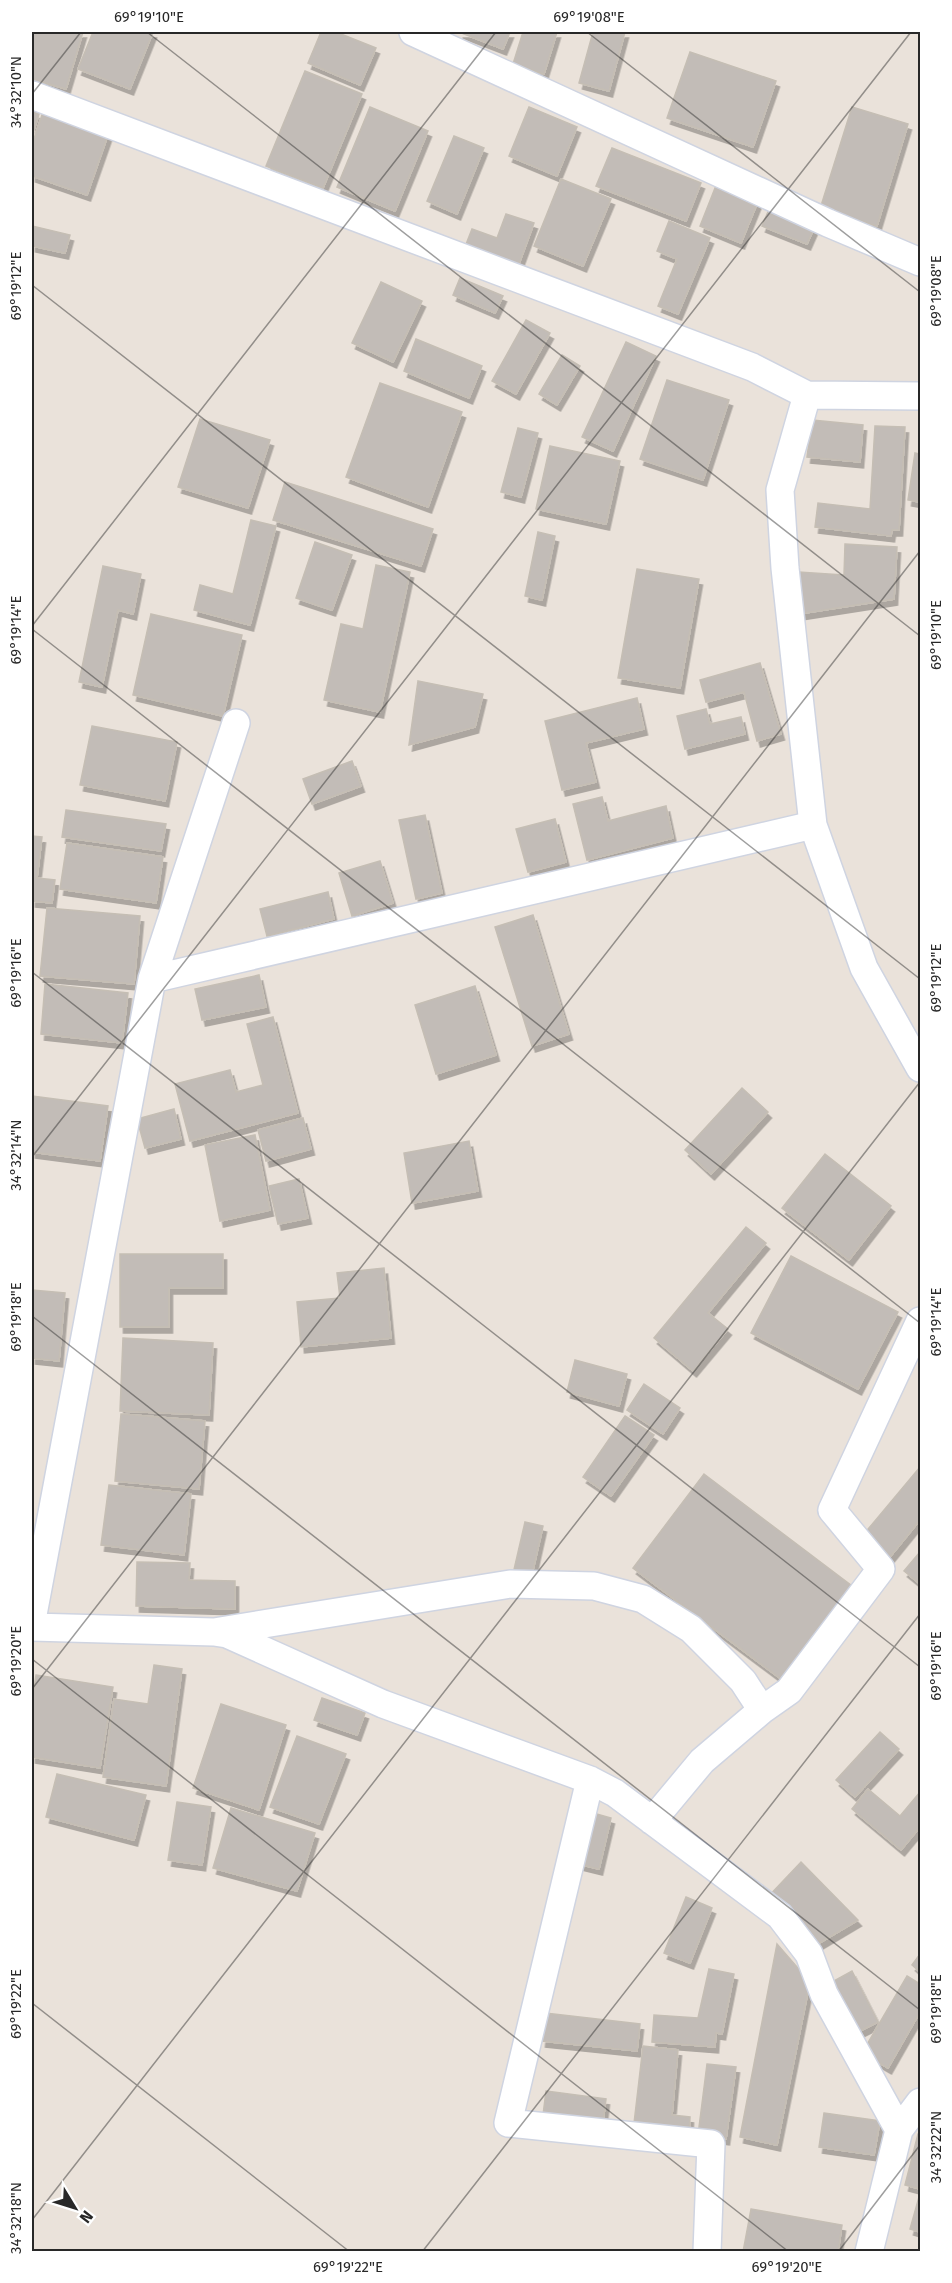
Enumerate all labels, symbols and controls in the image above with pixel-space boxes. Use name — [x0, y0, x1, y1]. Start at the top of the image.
text: 69°19'10"E — [114, 8, 184, 26]
text: 69°19'08"E — [553, 8, 625, 26]
text: 34°32'10"N — [7, 56, 25, 128]
text: 69°19'12"E — [7, 251, 25, 321]
text: 69°19'08"E — [927, 255, 945, 327]
text: 69°19'14"E — [7, 596, 25, 664]
text: 69°19'10"E — [927, 600, 945, 670]
text: 69°19'16"E — [7, 938, 25, 1008]
text: 69°19'12"E — [927, 943, 945, 1013]
text: 34°32'14"N — [7, 1119, 25, 1191]
text: 69°19'18"E — [7, 1282, 25, 1352]
text: 69°19'14"E — [927, 1288, 945, 1356]
text: 69°19'20"E — [7, 1626, 25, 1696]
text: 69°19'16"E — [927, 1631, 945, 1701]
text: 69°19'22"E — [7, 1969, 25, 2039]
text: 69°19'18"E — [927, 1974, 945, 2044]
text: 34°32'22"N — [927, 2111, 945, 2183]
north arrow — [45, 2178, 105, 2238]
text: 34°32'18"N — [7, 2182, 25, 2254]
text: N — [76, 2207, 97, 2227]
text: 69°19'22"E — [313, 2258, 383, 2276]
text: 69°19'20"E — [752, 2258, 822, 2276]

